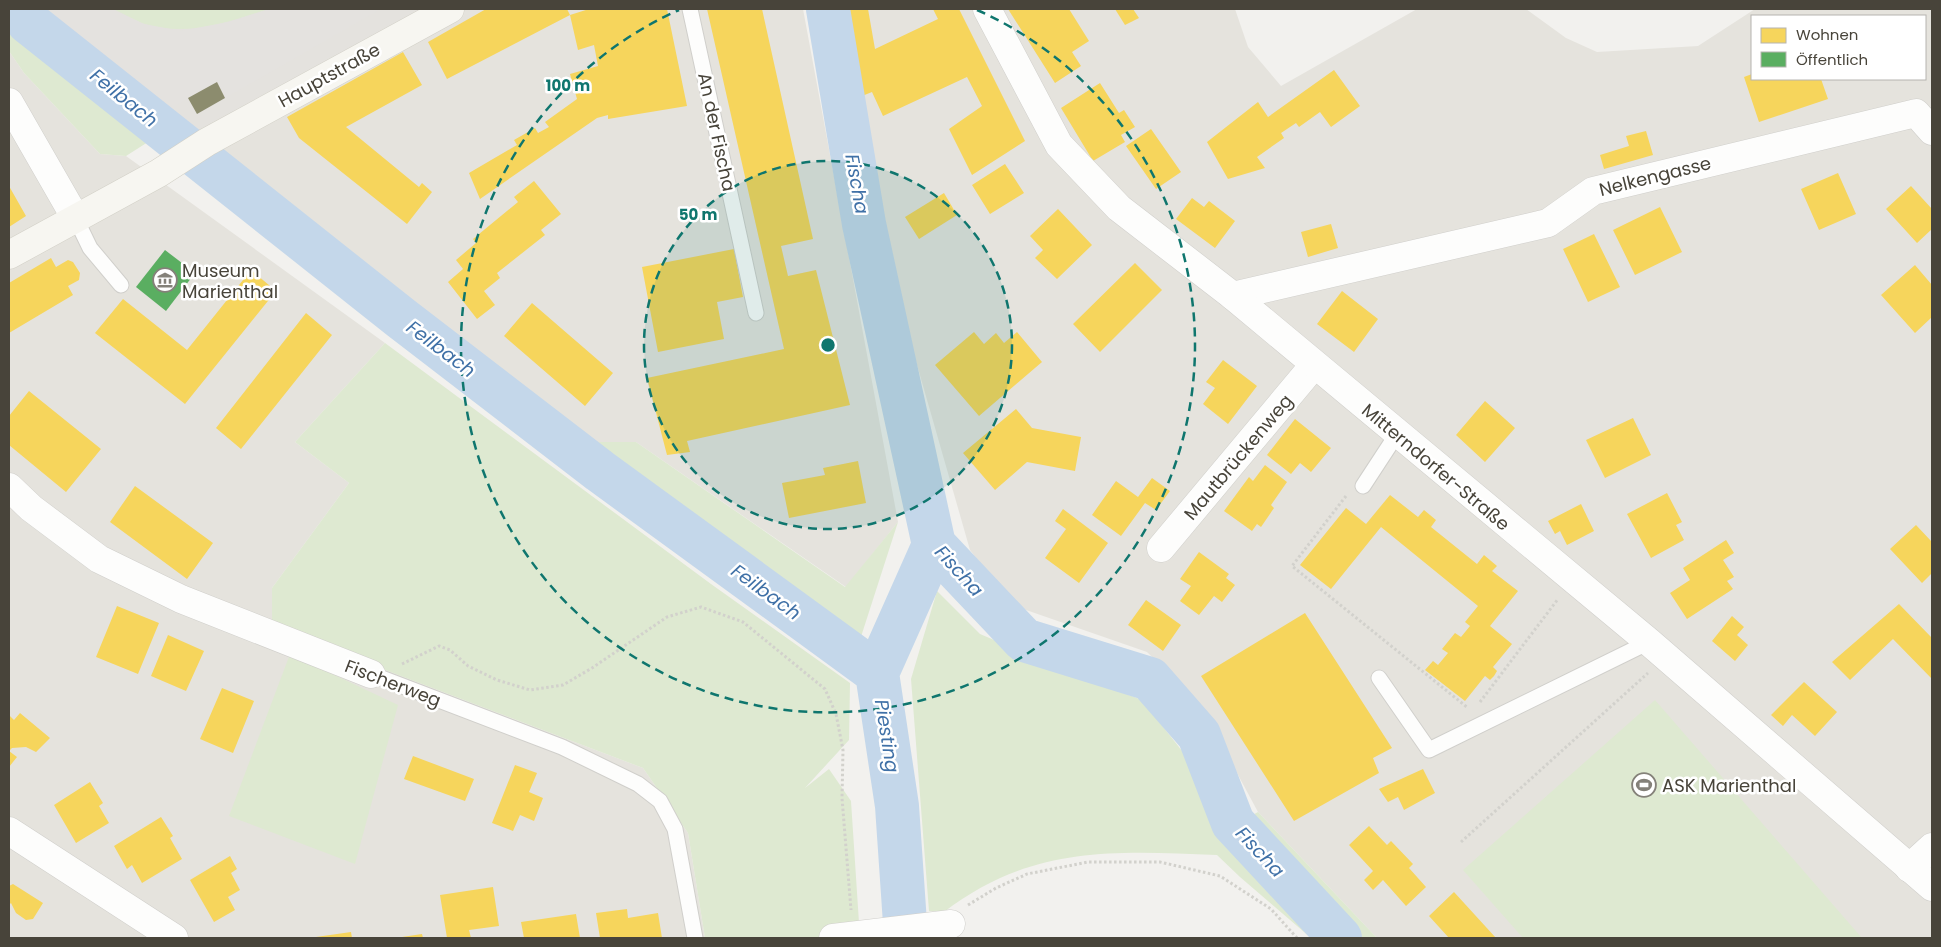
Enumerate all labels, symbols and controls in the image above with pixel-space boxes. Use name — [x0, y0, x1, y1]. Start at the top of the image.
legend — [1751, 15, 1926, 80]
text: Wohnen — [1796, 24, 1858, 45]
street label: Hauptstraße — [273, 37, 385, 113]
text: Öffentlich — [1796, 49, 1868, 70]
water label: Feilbach — [84, 62, 164, 134]
street label: An der Fischa — [692, 70, 742, 194]
text: 100 m — [546, 75, 590, 96]
street label: Nelkengasse — [1596, 150, 1714, 202]
water label: Fischa — [838, 152, 876, 216]
text: 50 m — [679, 204, 717, 225]
place label: Museum Marienthal — [182, 258, 278, 304]
museum icon: Museum Marienthal — [152, 267, 178, 293]
water label: Feilbach — [401, 314, 481, 384]
centre of rings — [819, 336, 837, 354]
street label: Mautbrückenweg — [1178, 389, 1298, 525]
street label: Mitterndorfer-Straße — [1357, 398, 1515, 536]
water label: Fischa — [929, 539, 989, 603]
water label: Feilbach — [726, 558, 806, 626]
street label: Fischerweg — [341, 653, 445, 713]
water label: Piesting — [868, 697, 906, 775]
sports icon: ASK Marienthal — [1631, 772, 1657, 798]
place label: ASK Marienthal — [1662, 773, 1796, 798]
water label: Fischa — [1229, 821, 1291, 884]

